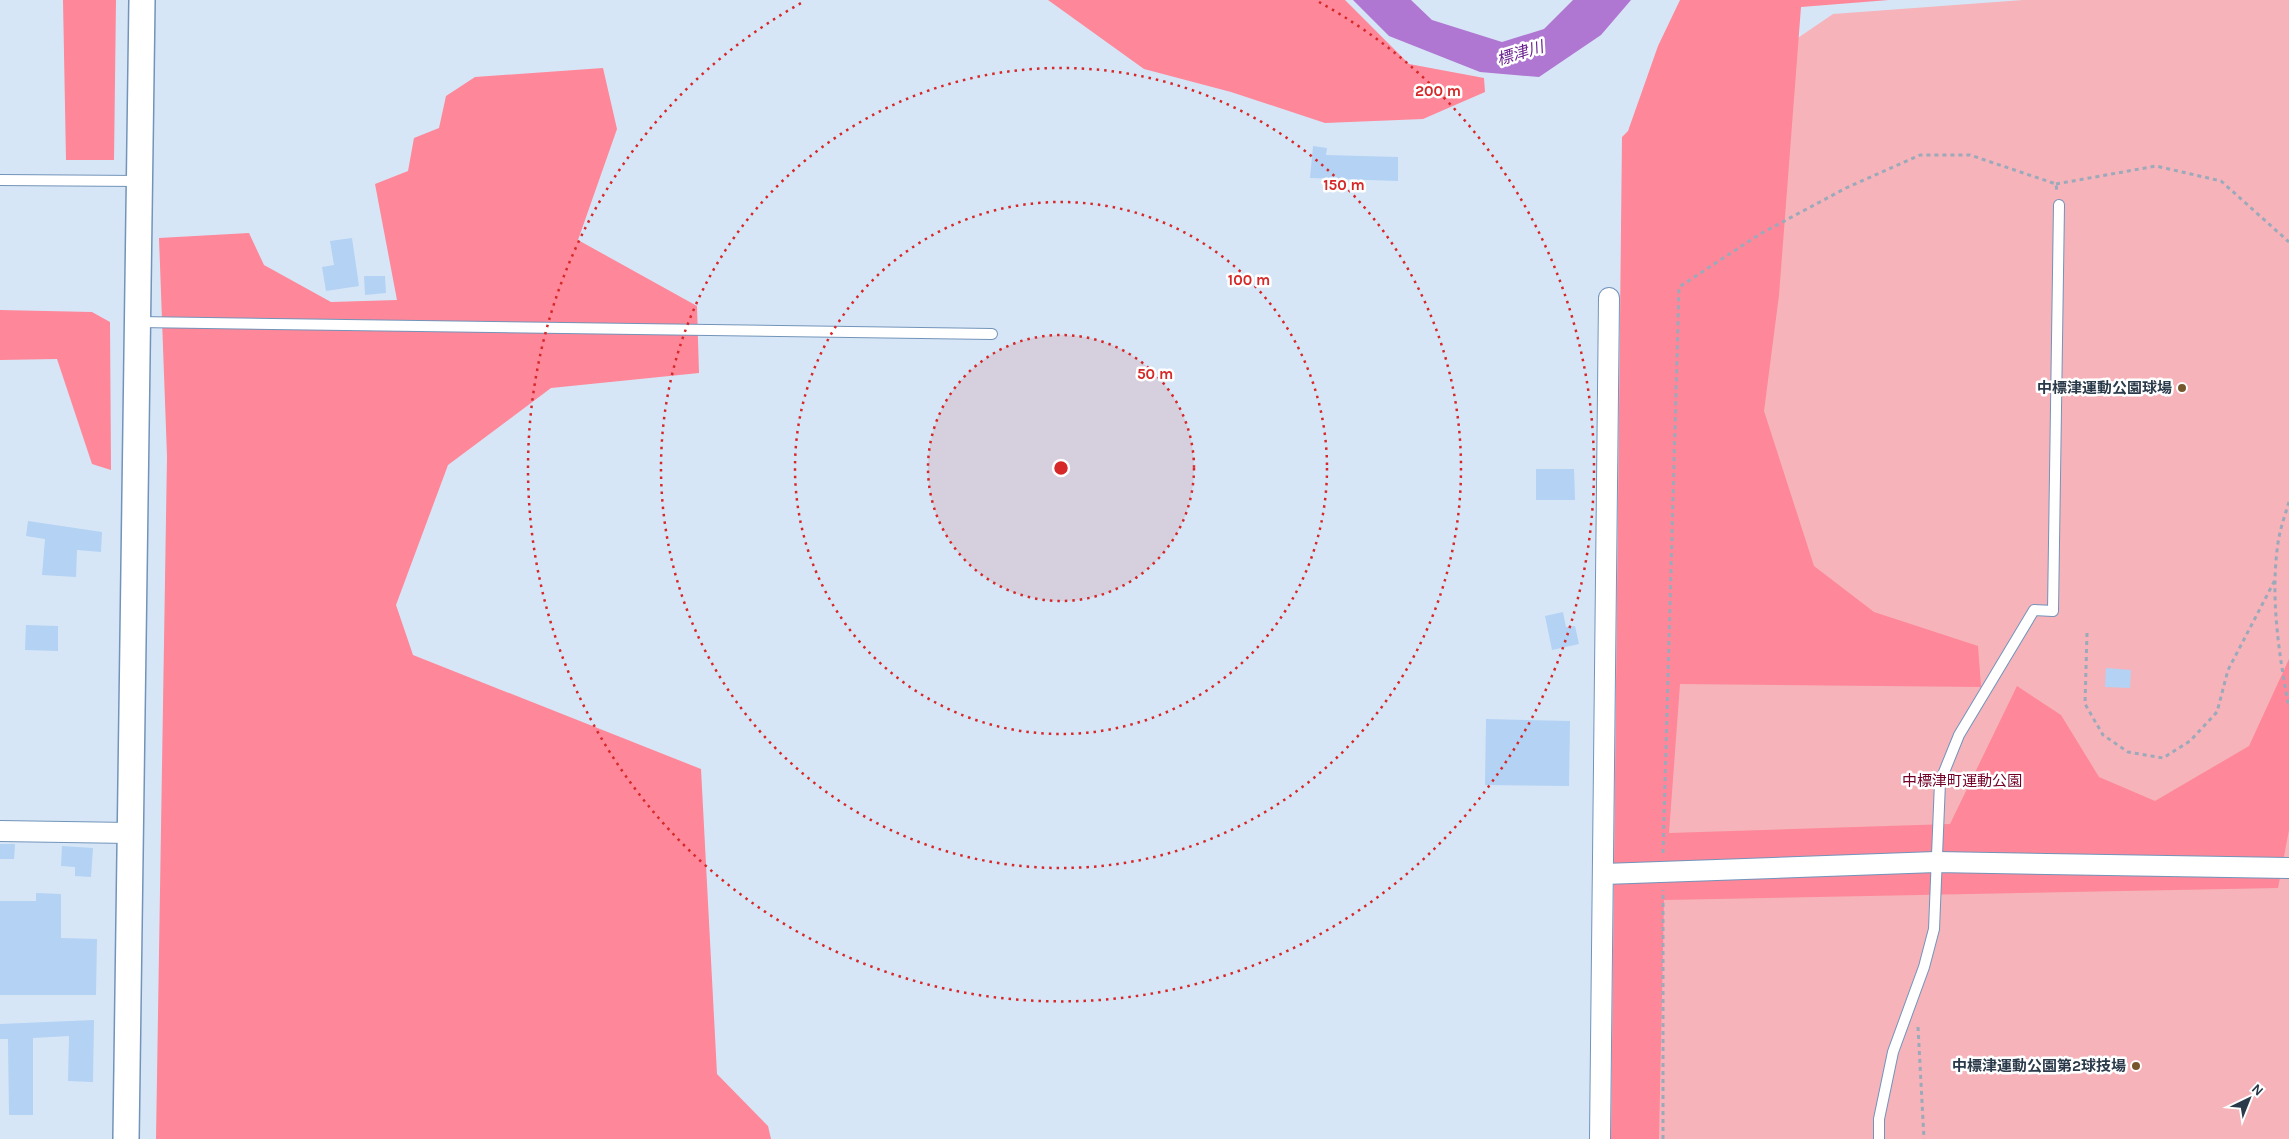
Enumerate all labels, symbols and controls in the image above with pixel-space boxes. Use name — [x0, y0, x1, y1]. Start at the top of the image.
water label: 標津川 — [1494, 36, 1548, 69]
text: 200 m — [1415, 82, 1461, 100]
text: 150 m — [1323, 176, 1365, 194]
text: 100 m — [1228, 271, 1270, 289]
text: 50 m — [1137, 365, 1173, 383]
place label: 中標津運動公園球場 — [2037, 379, 2172, 397]
marker: 中標津運動公園球場 — [2176, 382, 2188, 394]
centre of rings — [1052, 459, 1070, 477]
park label: 中標津町運動公園 — [1902, 772, 2022, 790]
place label: 中標津運動公園第2球技場 — [1952, 1057, 2126, 1075]
marker: 中標津運動公園第2球技場 — [2130, 1060, 2142, 1072]
north arrow — [2224, 1074, 2274, 1124]
text: N — [2248, 1080, 2267, 1100]

